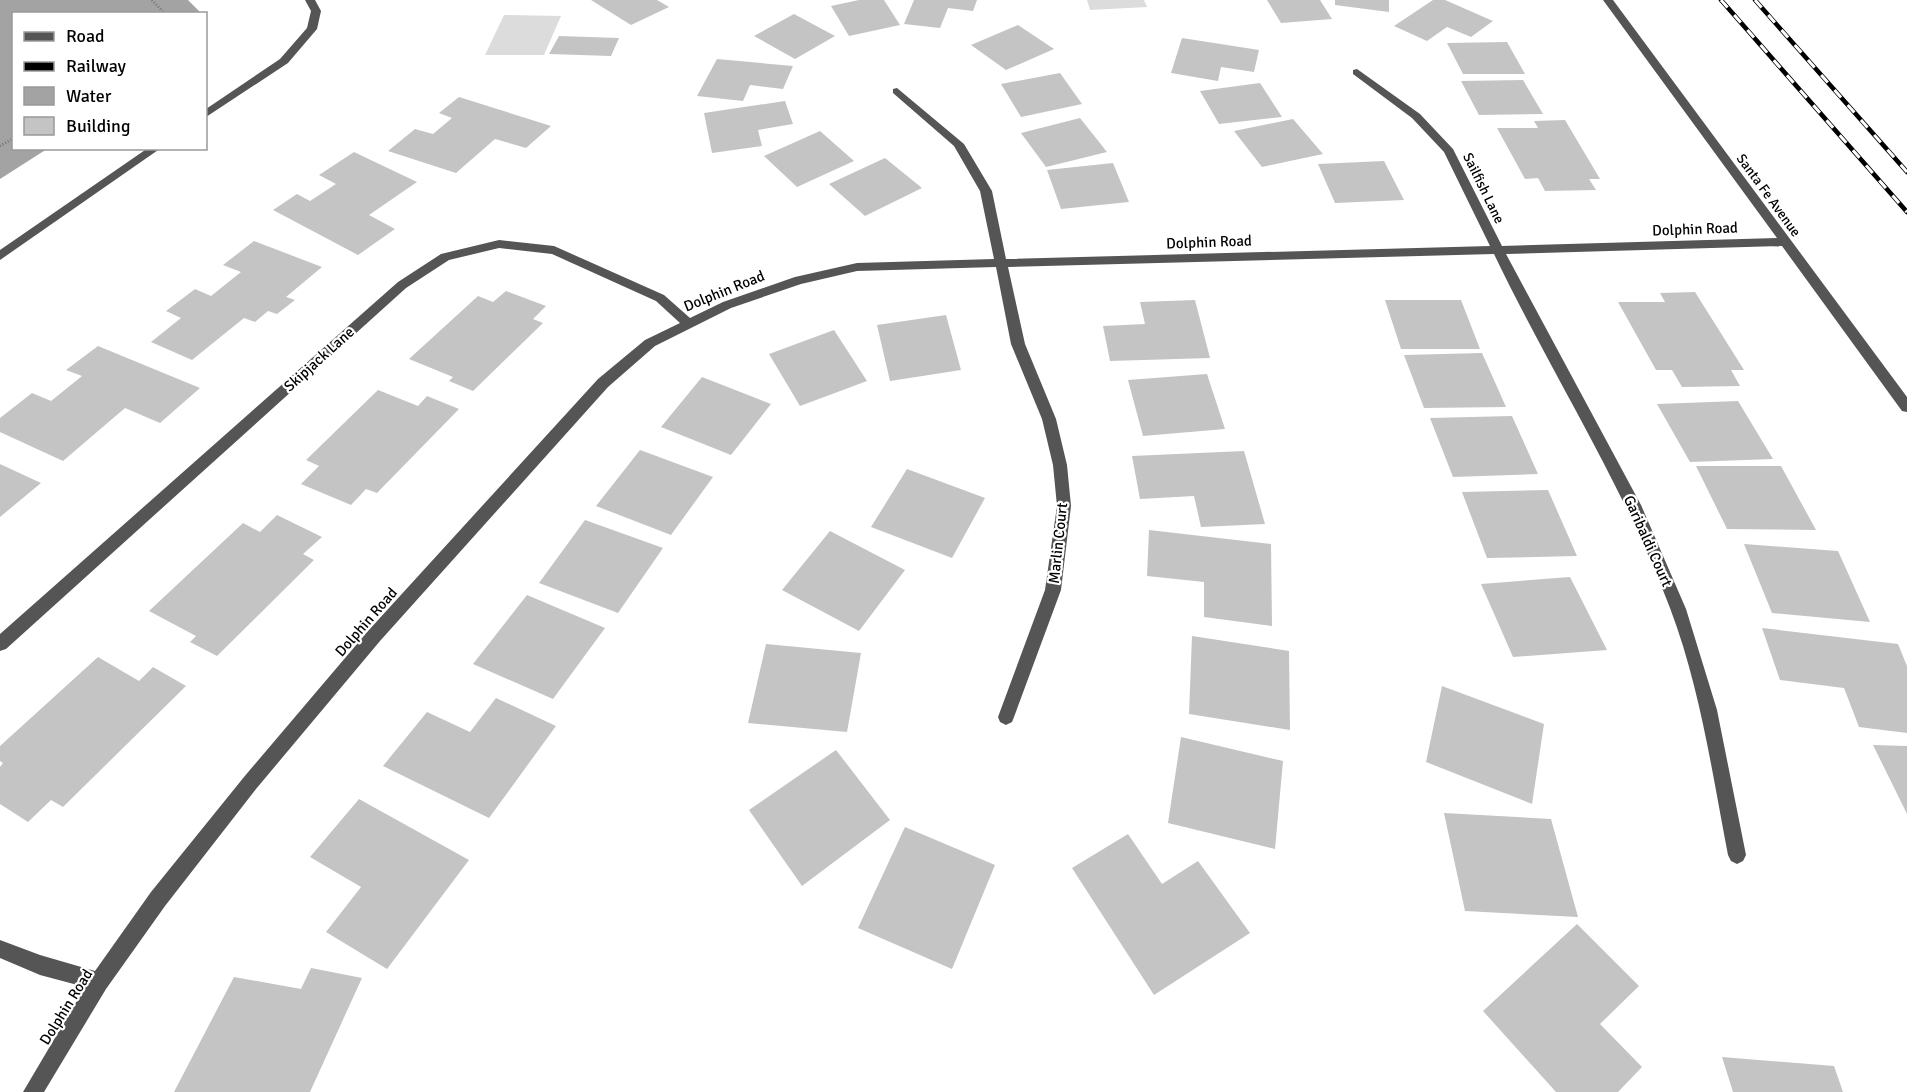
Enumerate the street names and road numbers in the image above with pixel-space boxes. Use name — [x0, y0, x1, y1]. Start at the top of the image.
street label: Sailfish Lane — [1459, 150, 1508, 226]
street label: Santa Fe Avenue — [1733, 151, 1804, 240]
street label: Dolphin Road — [1652, 219, 1738, 239]
street label: Dolphin Road — [1166, 232, 1252, 252]
street label: Dolphin Road — [681, 267, 767, 315]
street label: Skipjack Lane — [280, 323, 358, 395]
street label: Garibaldi Court — [1620, 492, 1676, 590]
street label: Marlin Court — [1045, 502, 1071, 584]
street label: Dolphin Road — [331, 584, 401, 660]
street label: Dolphin Road — [36, 966, 96, 1048]

